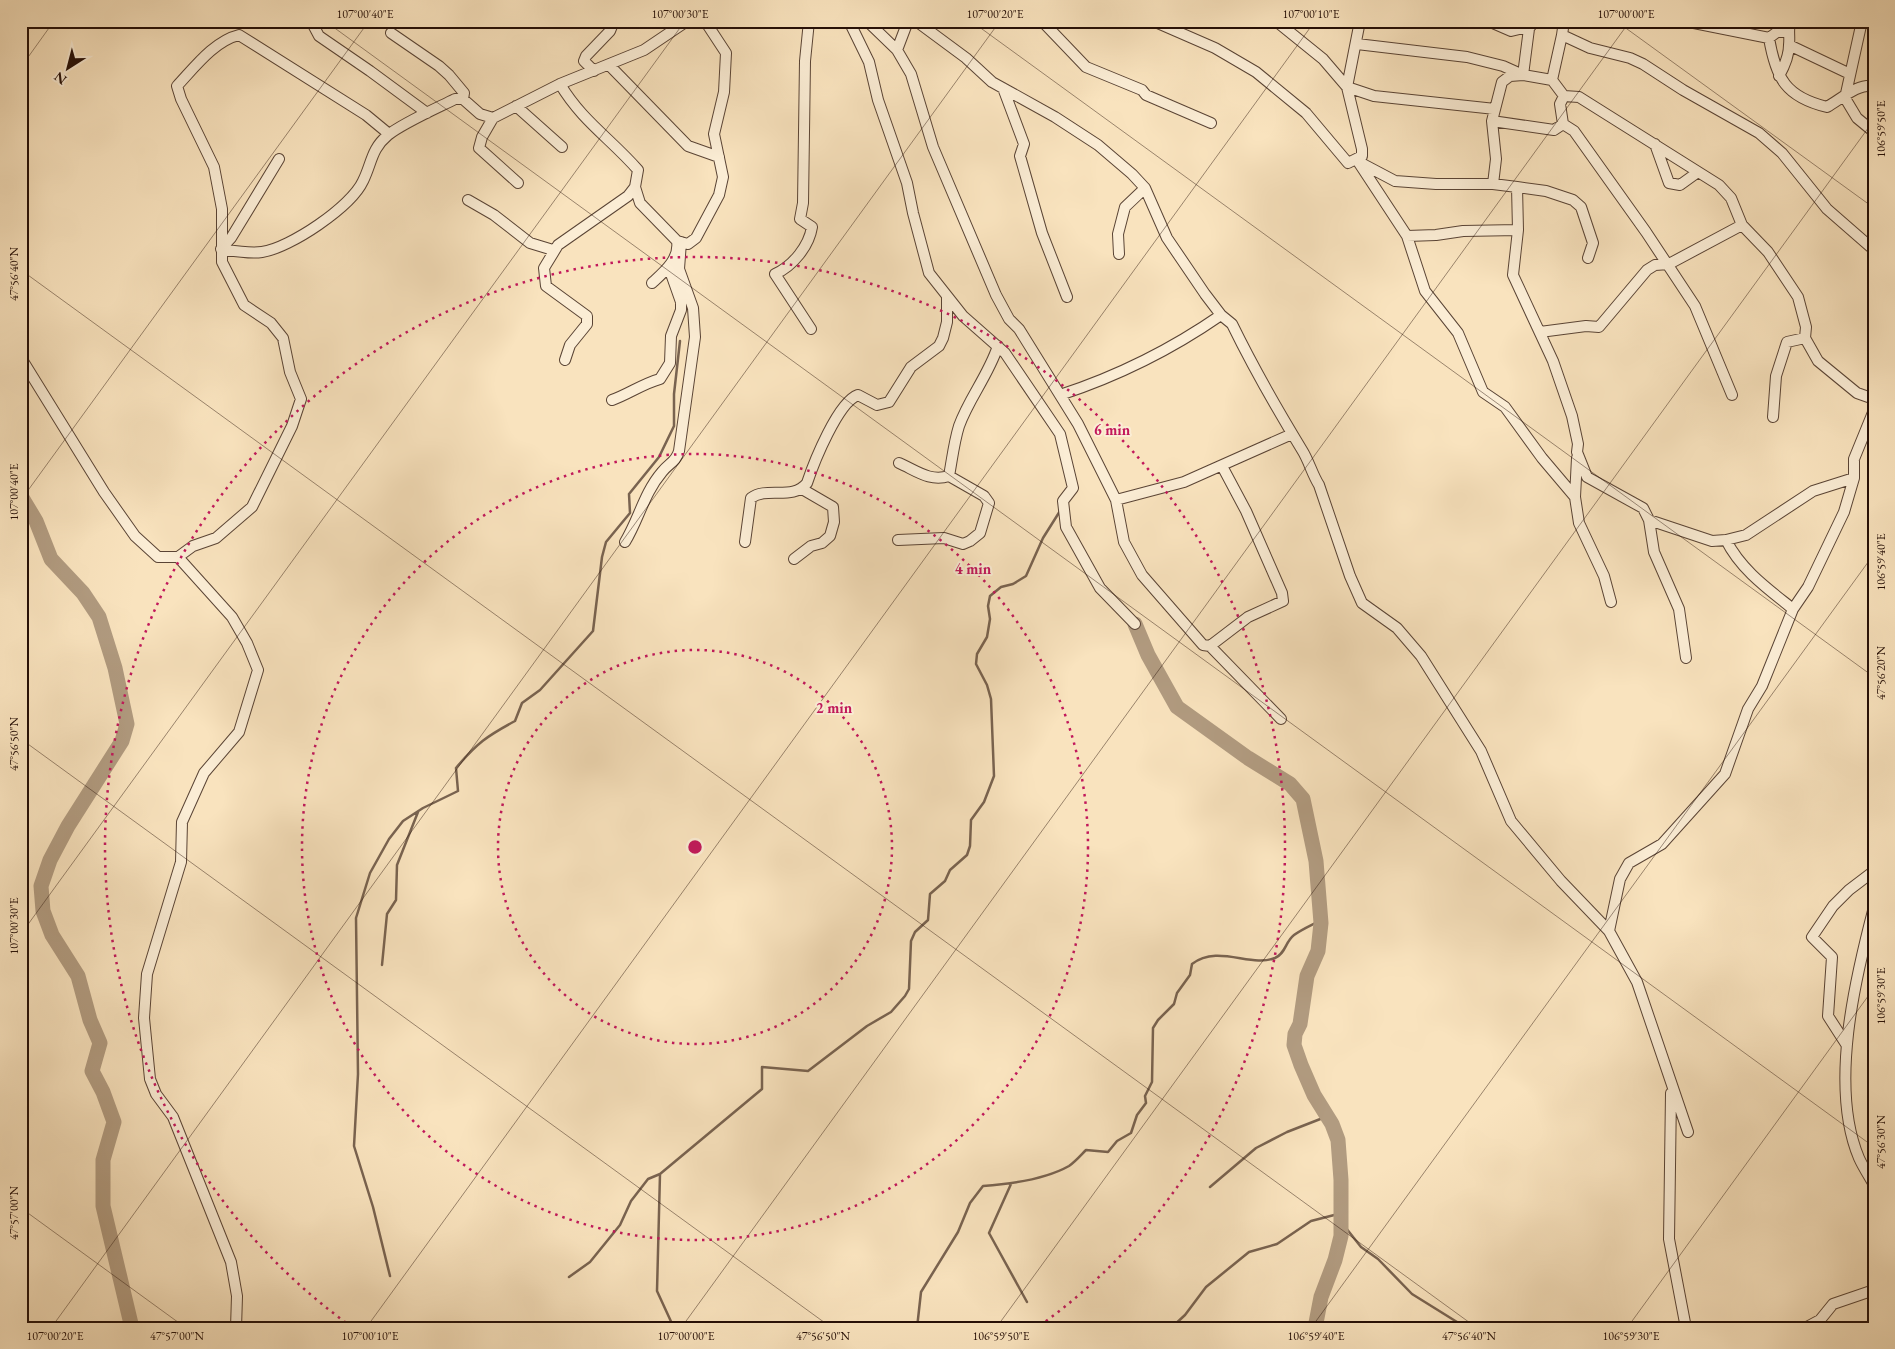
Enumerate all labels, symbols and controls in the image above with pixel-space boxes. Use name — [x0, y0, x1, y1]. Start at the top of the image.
text: 107°00'40"E — [337, 6, 394, 22]
text: 107°00'30"E — [652, 6, 709, 22]
text: 107°00'20"E — [967, 6, 1024, 22]
text: 107°00'10"E — [1283, 6, 1340, 22]
text: 107°00'00"E — [1598, 6, 1655, 22]
north arrow — [42, 42, 92, 92]
text: N — [50, 68, 70, 89]
text: 106°59'50"E — [1873, 100, 1889, 157]
text: 47°56'40"N — [6, 247, 22, 301]
text: 6 min — [1094, 420, 1131, 439]
text: 107°00'40"E — [6, 463, 22, 520]
text: 106°59'40"E — [1873, 533, 1889, 590]
text: 4 min — [955, 559, 992, 578]
text: 47°56'20"N — [1873, 646, 1889, 700]
text: 2 min — [816, 698, 853, 717]
text: 47°56'50"N — [6, 717, 22, 771]
centre of rings — [686, 838, 704, 856]
text: 107°00'30"E — [6, 897, 22, 954]
text: 106°59'30"E — [1873, 967, 1889, 1024]
text: 47°56'30"N — [1873, 1115, 1889, 1169]
text: 47°57'00"N — [6, 1186, 22, 1240]
text: 107°00'20"E — [27, 1328, 84, 1344]
text: 47°57'00"N — [150, 1328, 204, 1344]
text: 107°00'10"E — [342, 1328, 399, 1344]
text: 107°00'00"E — [658, 1328, 715, 1344]
text: 47°56'50"N — [796, 1328, 850, 1344]
text: 106°59'50"E — [973, 1328, 1030, 1344]
text: 106°59'40"E — [1288, 1328, 1345, 1344]
text: 47°56'40"N — [1442, 1328, 1496, 1344]
text: 106°59'30"E — [1603, 1328, 1660, 1344]

